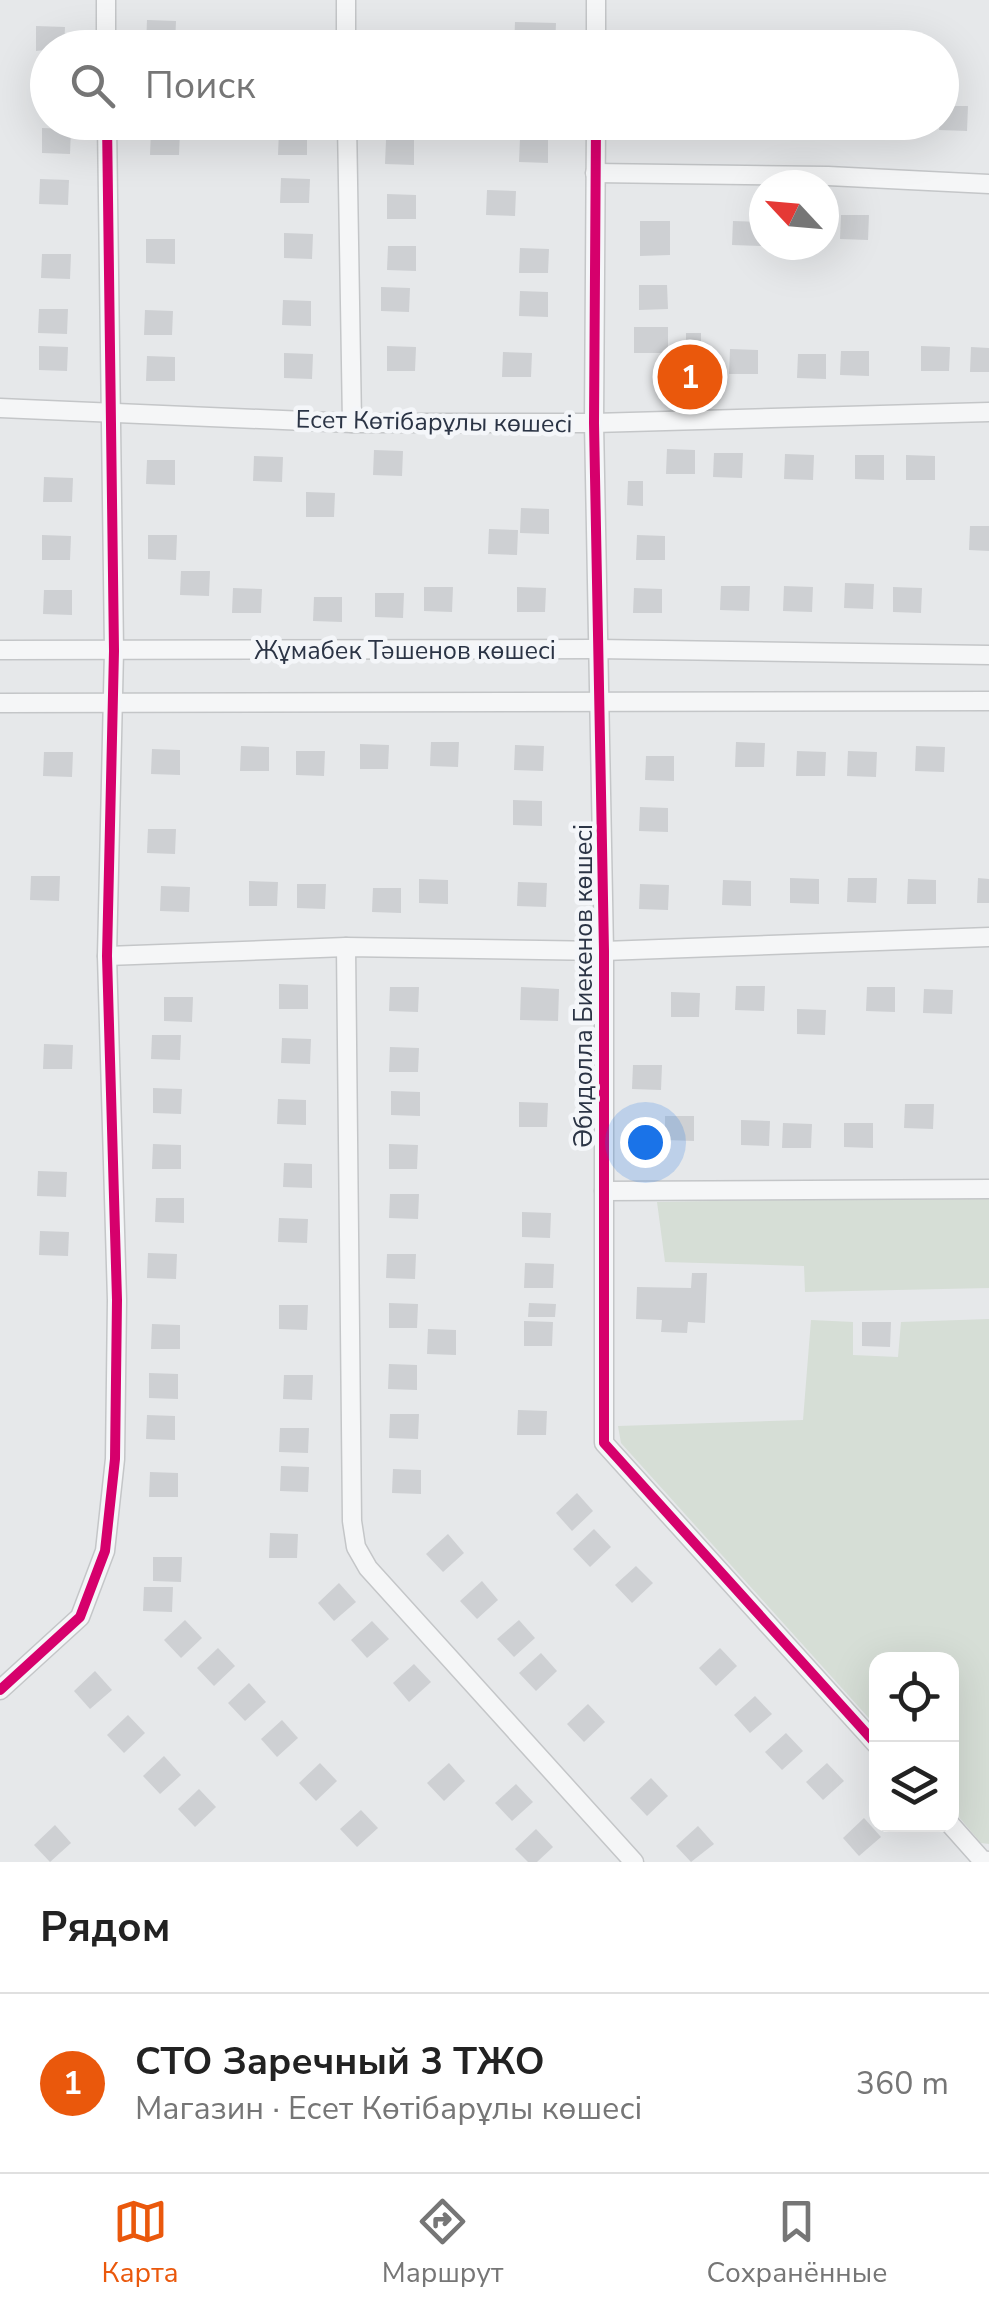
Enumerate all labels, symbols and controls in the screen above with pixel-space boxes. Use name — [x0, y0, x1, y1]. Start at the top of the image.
search box — [30, 30, 959, 140]
icon: search — [65, 58, 120, 113]
text: Поиск — [145, 60, 255, 111]
north arrow — [749, 170, 839, 260]
pin: 1 — [658, 340, 722, 414]
street label: Есет Көтібарұлы көшесі — [295, 403, 573, 441]
street label: Жұмабек Тәшенов көшесі — [254, 634, 556, 668]
street label: Әбидолла Биекенов көшесі — [567, 824, 601, 1148]
your location — [620, 1117, 671, 1168]
map controls — [869, 1652, 959, 1832]
button: locate — [869, 1652, 959, 1742]
button: layers — [869, 1742, 959, 1832]
text: Рядом — [40, 1899, 170, 1956]
text: СТО Заречный 3 ТЖО — [135, 2036, 545, 2087]
text: 1 — [63, 2062, 82, 2105]
text: 360 m — [856, 2062, 949, 2105]
text: Магазин · Есет Көтібарұлы көшесі — [135, 2087, 642, 2130]
tab: Карта — [102, 2194, 179, 2292]
tab: Маршрут — [382, 2194, 503, 2292]
tab: Сохранённые — [707, 2194, 887, 2292]

